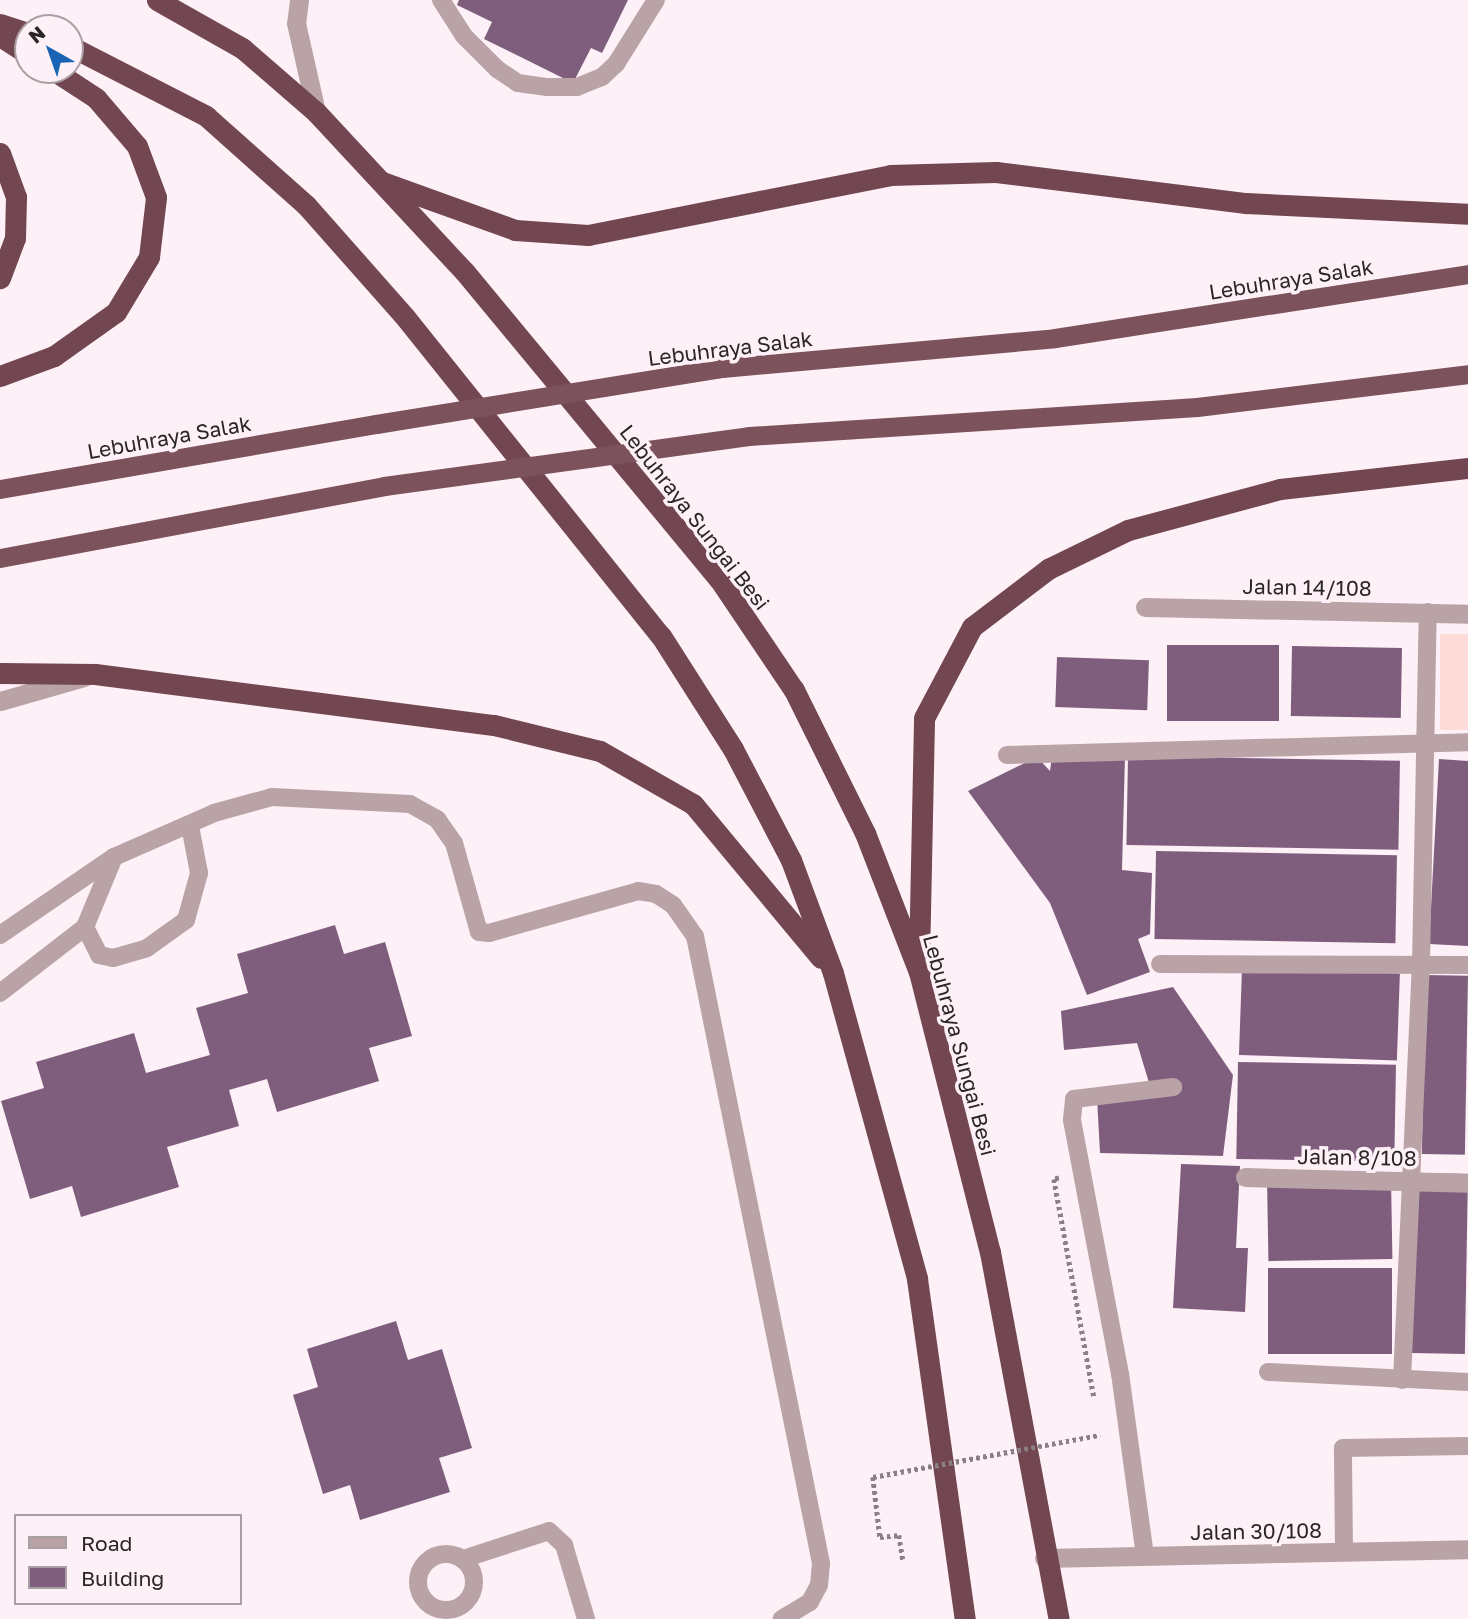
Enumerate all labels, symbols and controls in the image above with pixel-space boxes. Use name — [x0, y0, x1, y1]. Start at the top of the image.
north arrow — [14, 14, 84, 84]
text: N — [24, 21, 49, 48]
street label: Lebuhraya Salak — [1207, 254, 1375, 304]
street label: Lebuhraya Salak — [646, 325, 814, 371]
street label: Lebuhraya Salak — [85, 410, 253, 464]
street label: Lebuhraya Sungai Besi — [615, 419, 775, 615]
street label: Jalan 14/108 — [1242, 573, 1372, 601]
street label: Lebuhraya Sungai Besi — [918, 932, 1002, 1158]
street label: Jalan 8/108 — [1297, 1143, 1417, 1171]
legend — [14, 1514, 242, 1605]
street label: Jalan 30/108 — [1190, 1517, 1322, 1545]
text: Road — [81, 1530, 132, 1556]
text: Building — [81, 1565, 164, 1591]

